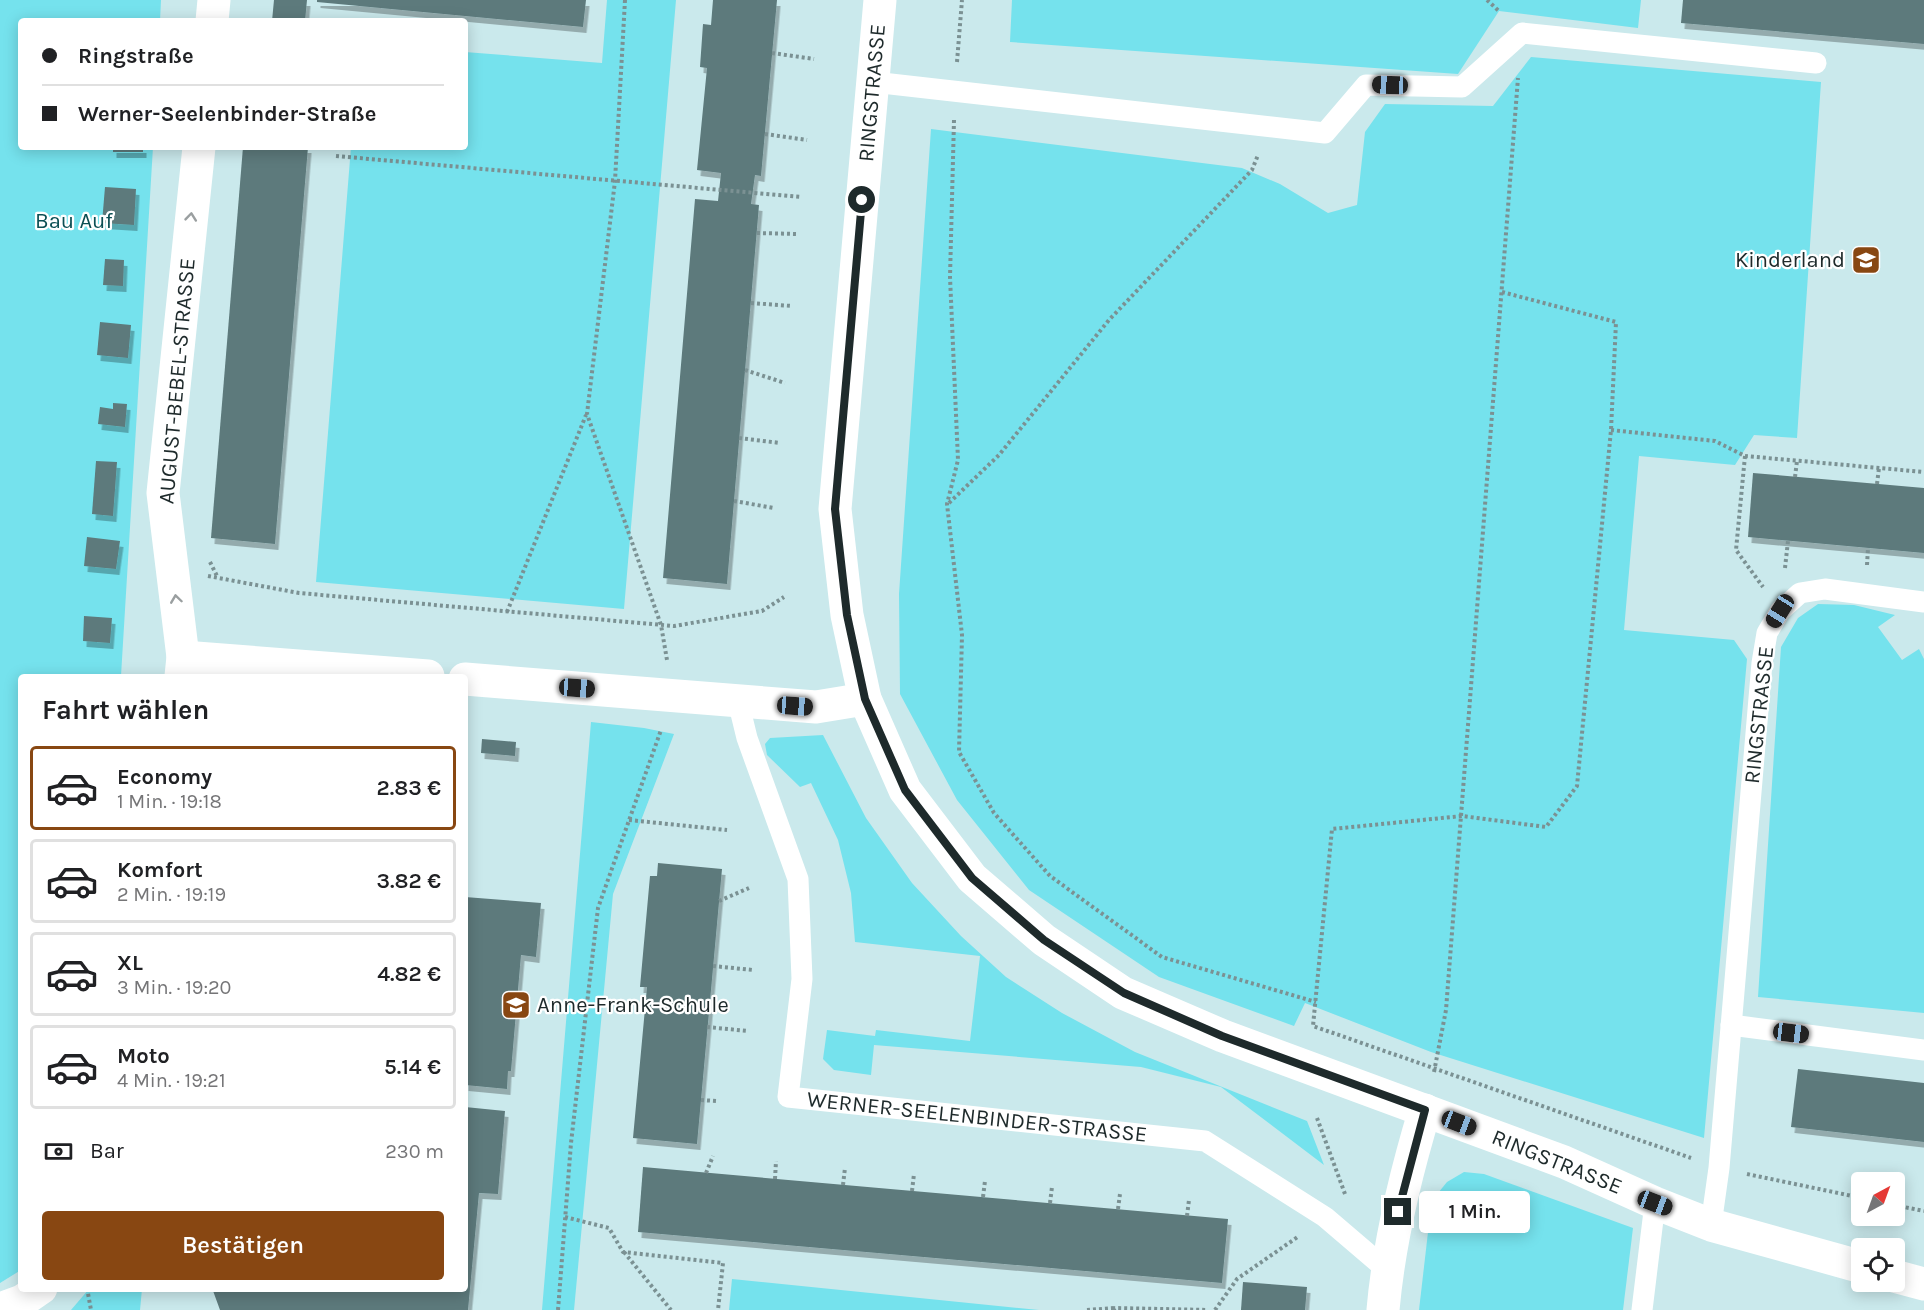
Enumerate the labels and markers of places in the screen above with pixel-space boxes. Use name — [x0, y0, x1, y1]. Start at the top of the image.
school or university icon: Kinderland — [1850, 244, 1882, 276]
place label: Kinderland — [1735, 247, 1845, 273]
school or university icon: Anne-Frank-Schule — [500, 989, 532, 1021]
place label: Anne-Frank-Schule — [537, 992, 729, 1018]

